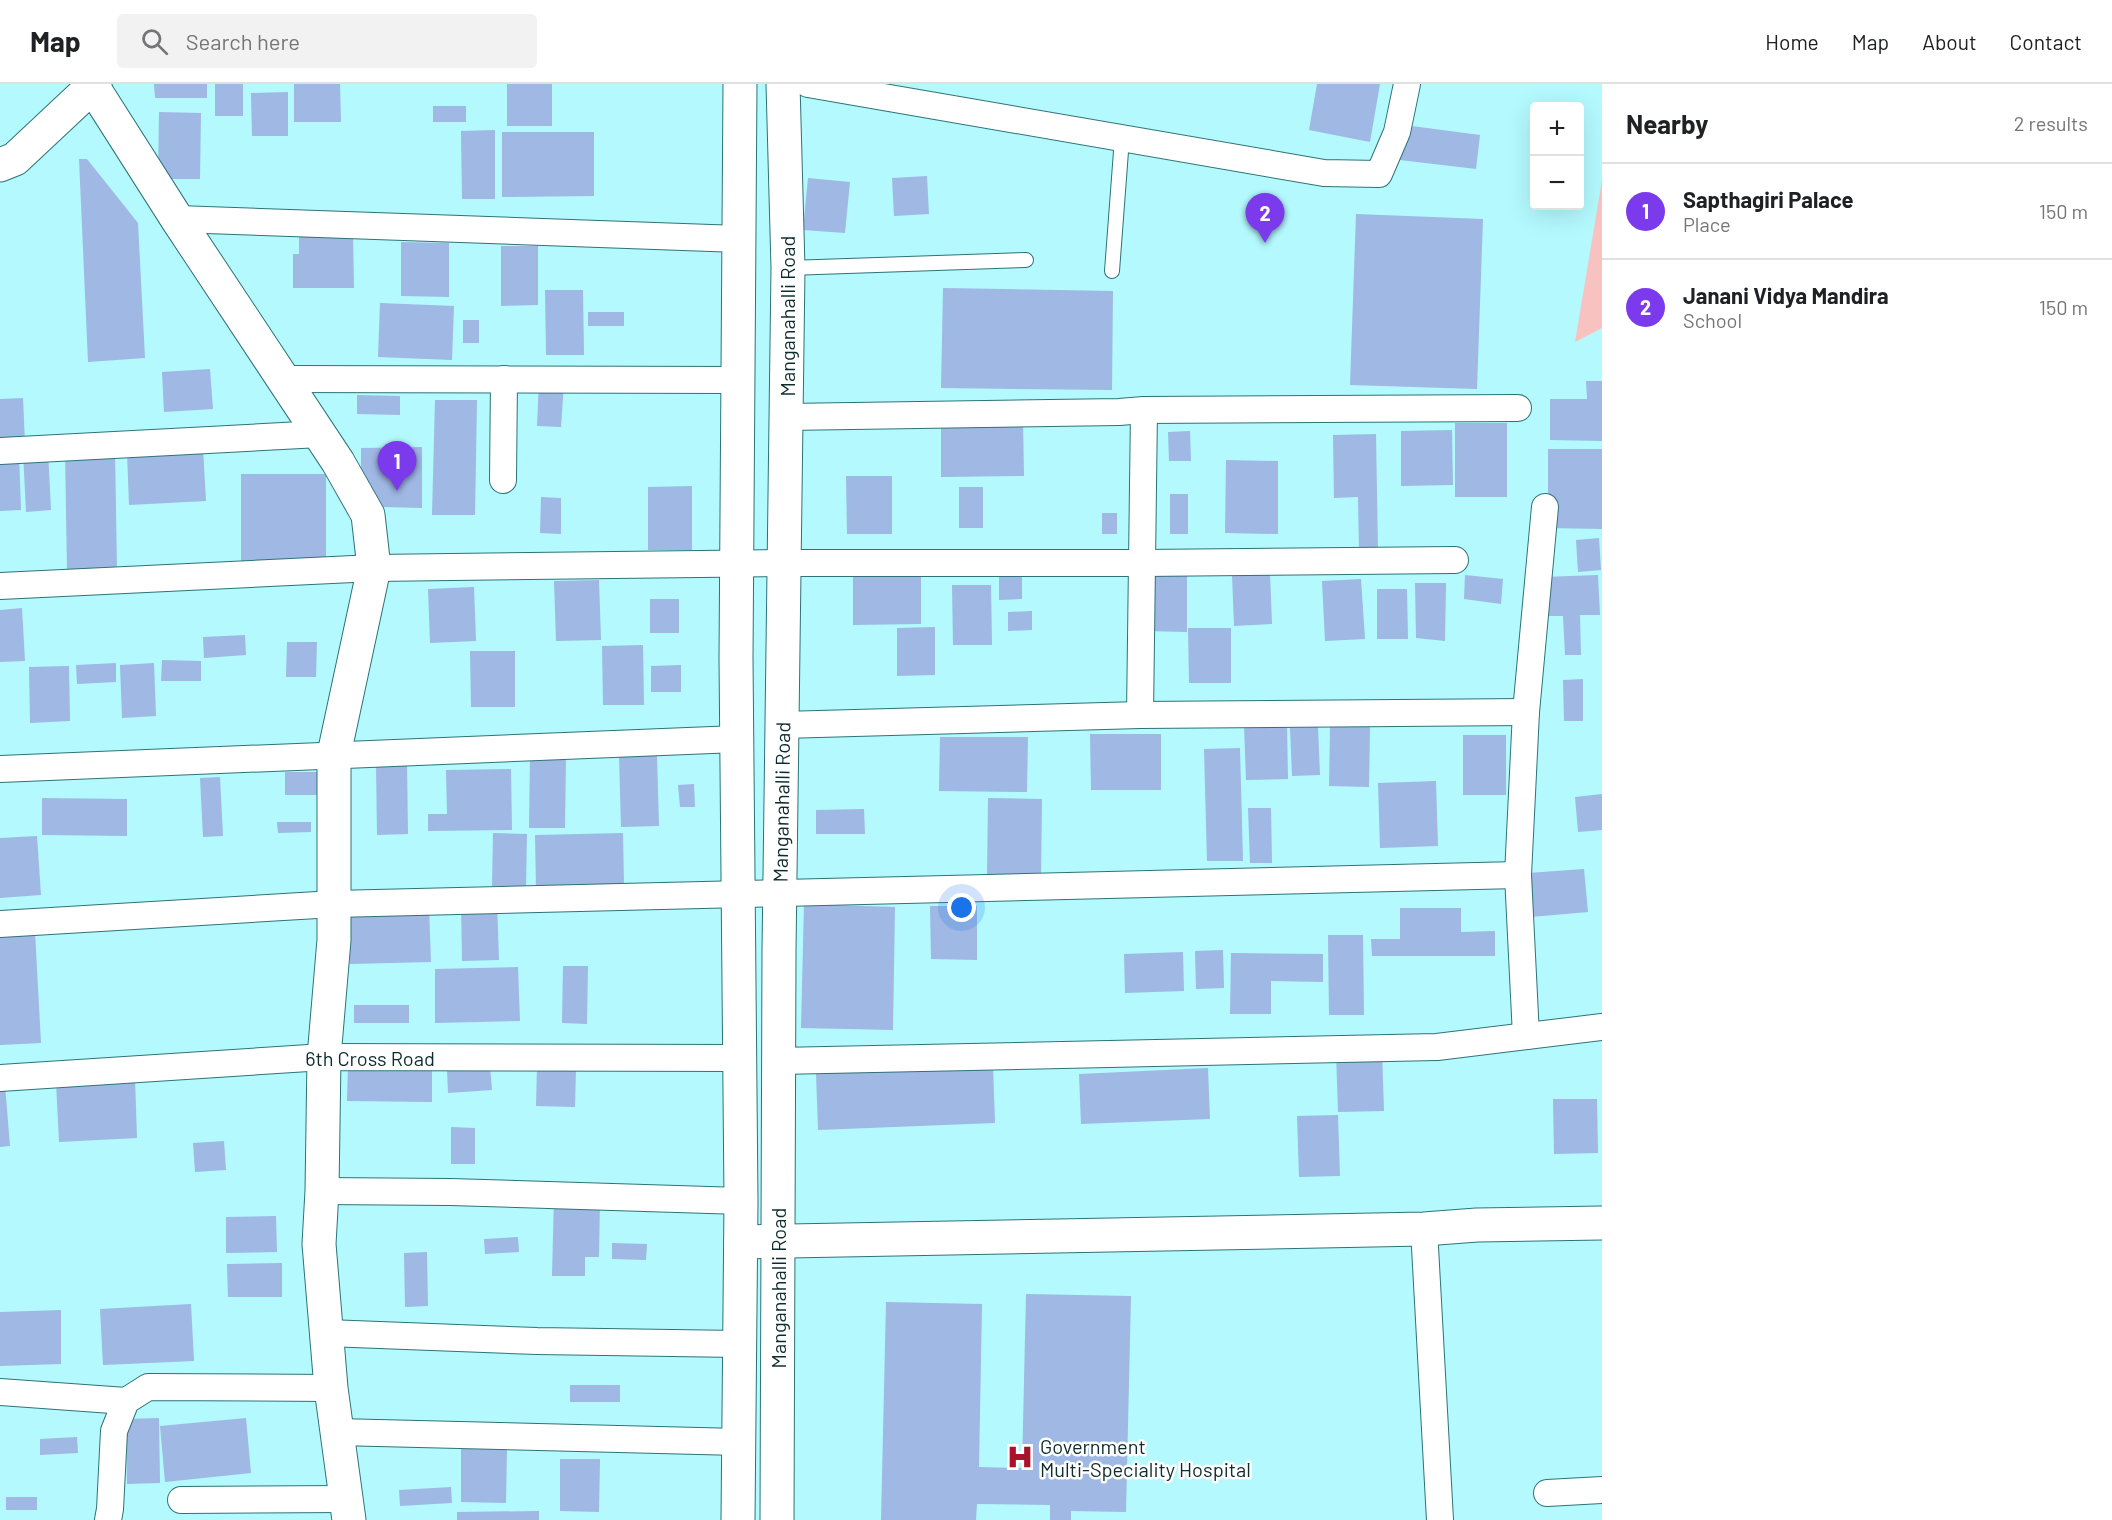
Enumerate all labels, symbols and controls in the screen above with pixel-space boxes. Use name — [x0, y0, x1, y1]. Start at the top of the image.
search box — [117, 14, 537, 68]
text: Map — [30, 24, 81, 58]
icon: search — [138, 25, 171, 58]
text: Search here — [186, 28, 300, 54]
text: Home — [1765, 29, 1819, 54]
text: Map — [1852, 29, 1889, 54]
text: About — [1922, 29, 1977, 54]
text: Contact — [2010, 29, 2082, 54]
map controls — [1530, 102, 1584, 210]
button: + — [1530, 102, 1584, 156]
text: Nearby — [1626, 108, 1708, 139]
text: 2 results — [2014, 111, 2088, 135]
button: − — [1530, 156, 1584, 210]
text: Sapthagiri Palace — [1683, 186, 1854, 212]
pin: 2 — [1246, 194, 1284, 243]
text: 1 — [1642, 199, 1649, 223]
text: 150 m — [2039, 199, 2088, 223]
text: Place — [1683, 212, 1731, 236]
street label: Manganahalli Road — [775, 236, 799, 396]
text: Janani Vidya Mandira — [1683, 282, 1889, 308]
text: 2 — [1640, 295, 1651, 319]
text: 150 m — [2039, 295, 2088, 319]
text: School — [1683, 308, 1742, 332]
pin: 1 — [378, 442, 416, 491]
street label: Manganahalli Road — [768, 721, 794, 883]
your location — [947, 893, 976, 922]
street label: 6th Cross Road — [305, 1046, 435, 1070]
street label: Manganahalli Road — [766, 1208, 790, 1368]
place label: Government Multi-Speciality Hospital — [1040, 1434, 1251, 1481]
hospital icon: Government Multi-Speciality Hospital — [1005, 1442, 1035, 1472]

